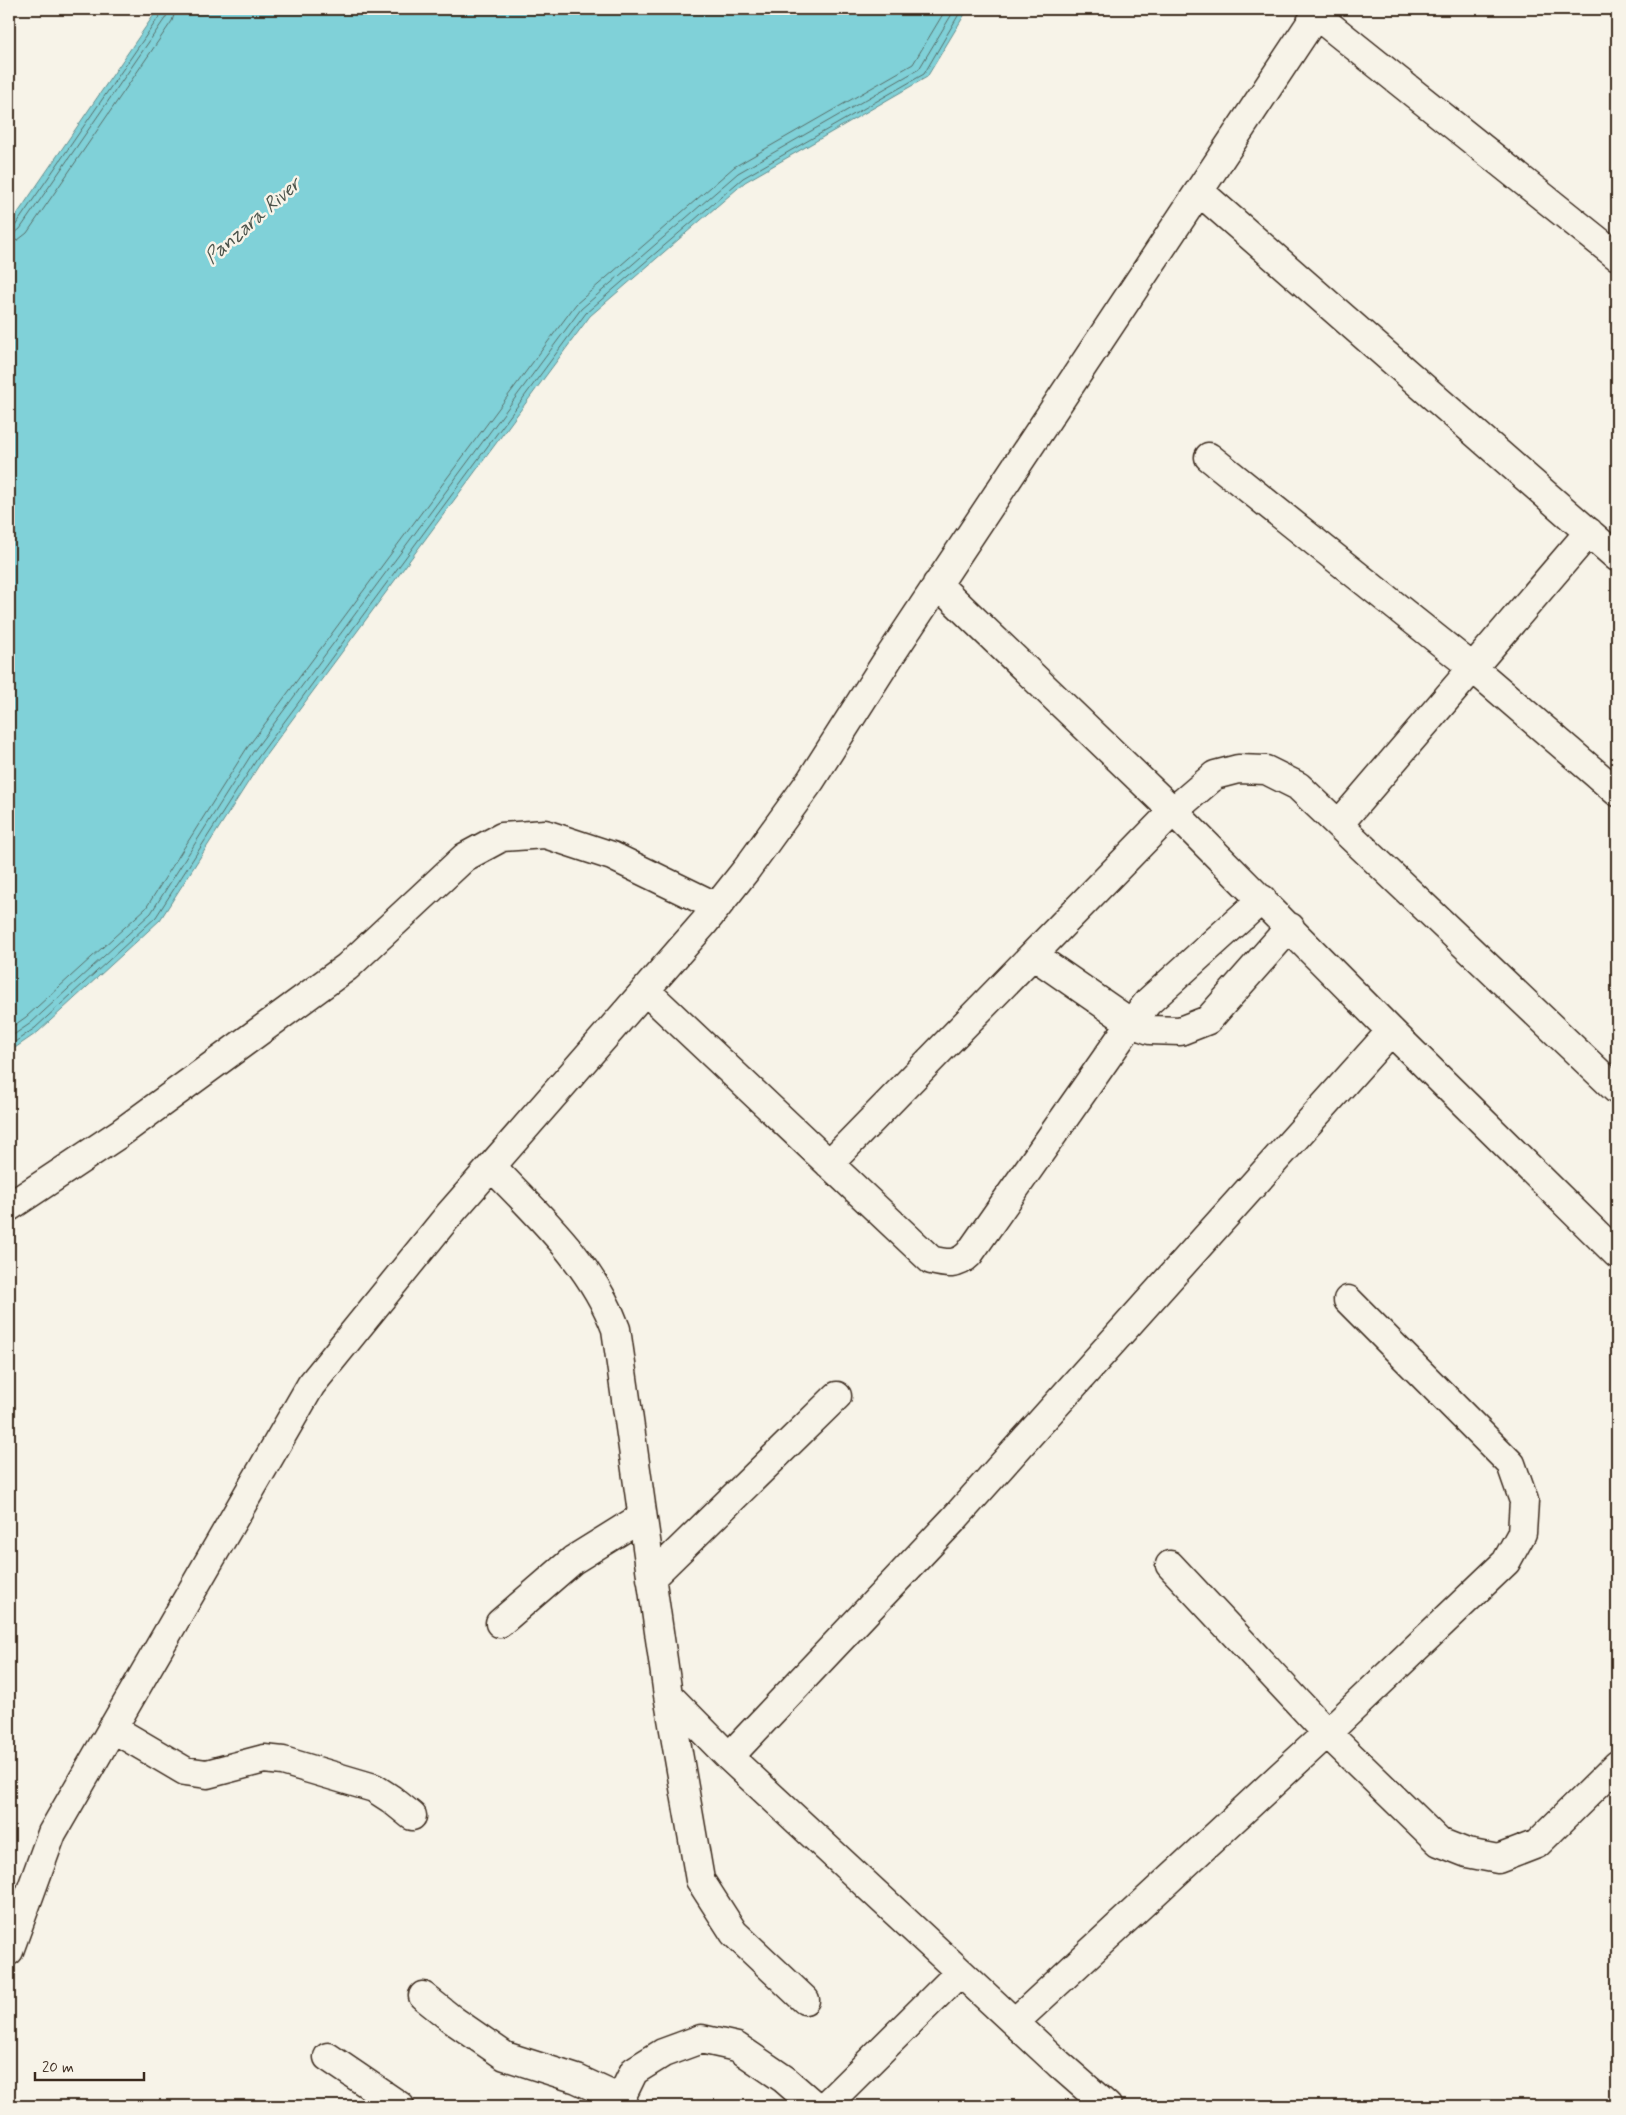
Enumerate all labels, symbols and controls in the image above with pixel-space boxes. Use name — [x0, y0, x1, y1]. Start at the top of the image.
water label: Panzara River — [199, 170, 309, 271]
scale bar — [35, 2050, 144, 2082]
text: 20 m — [42, 2058, 74, 2078]

